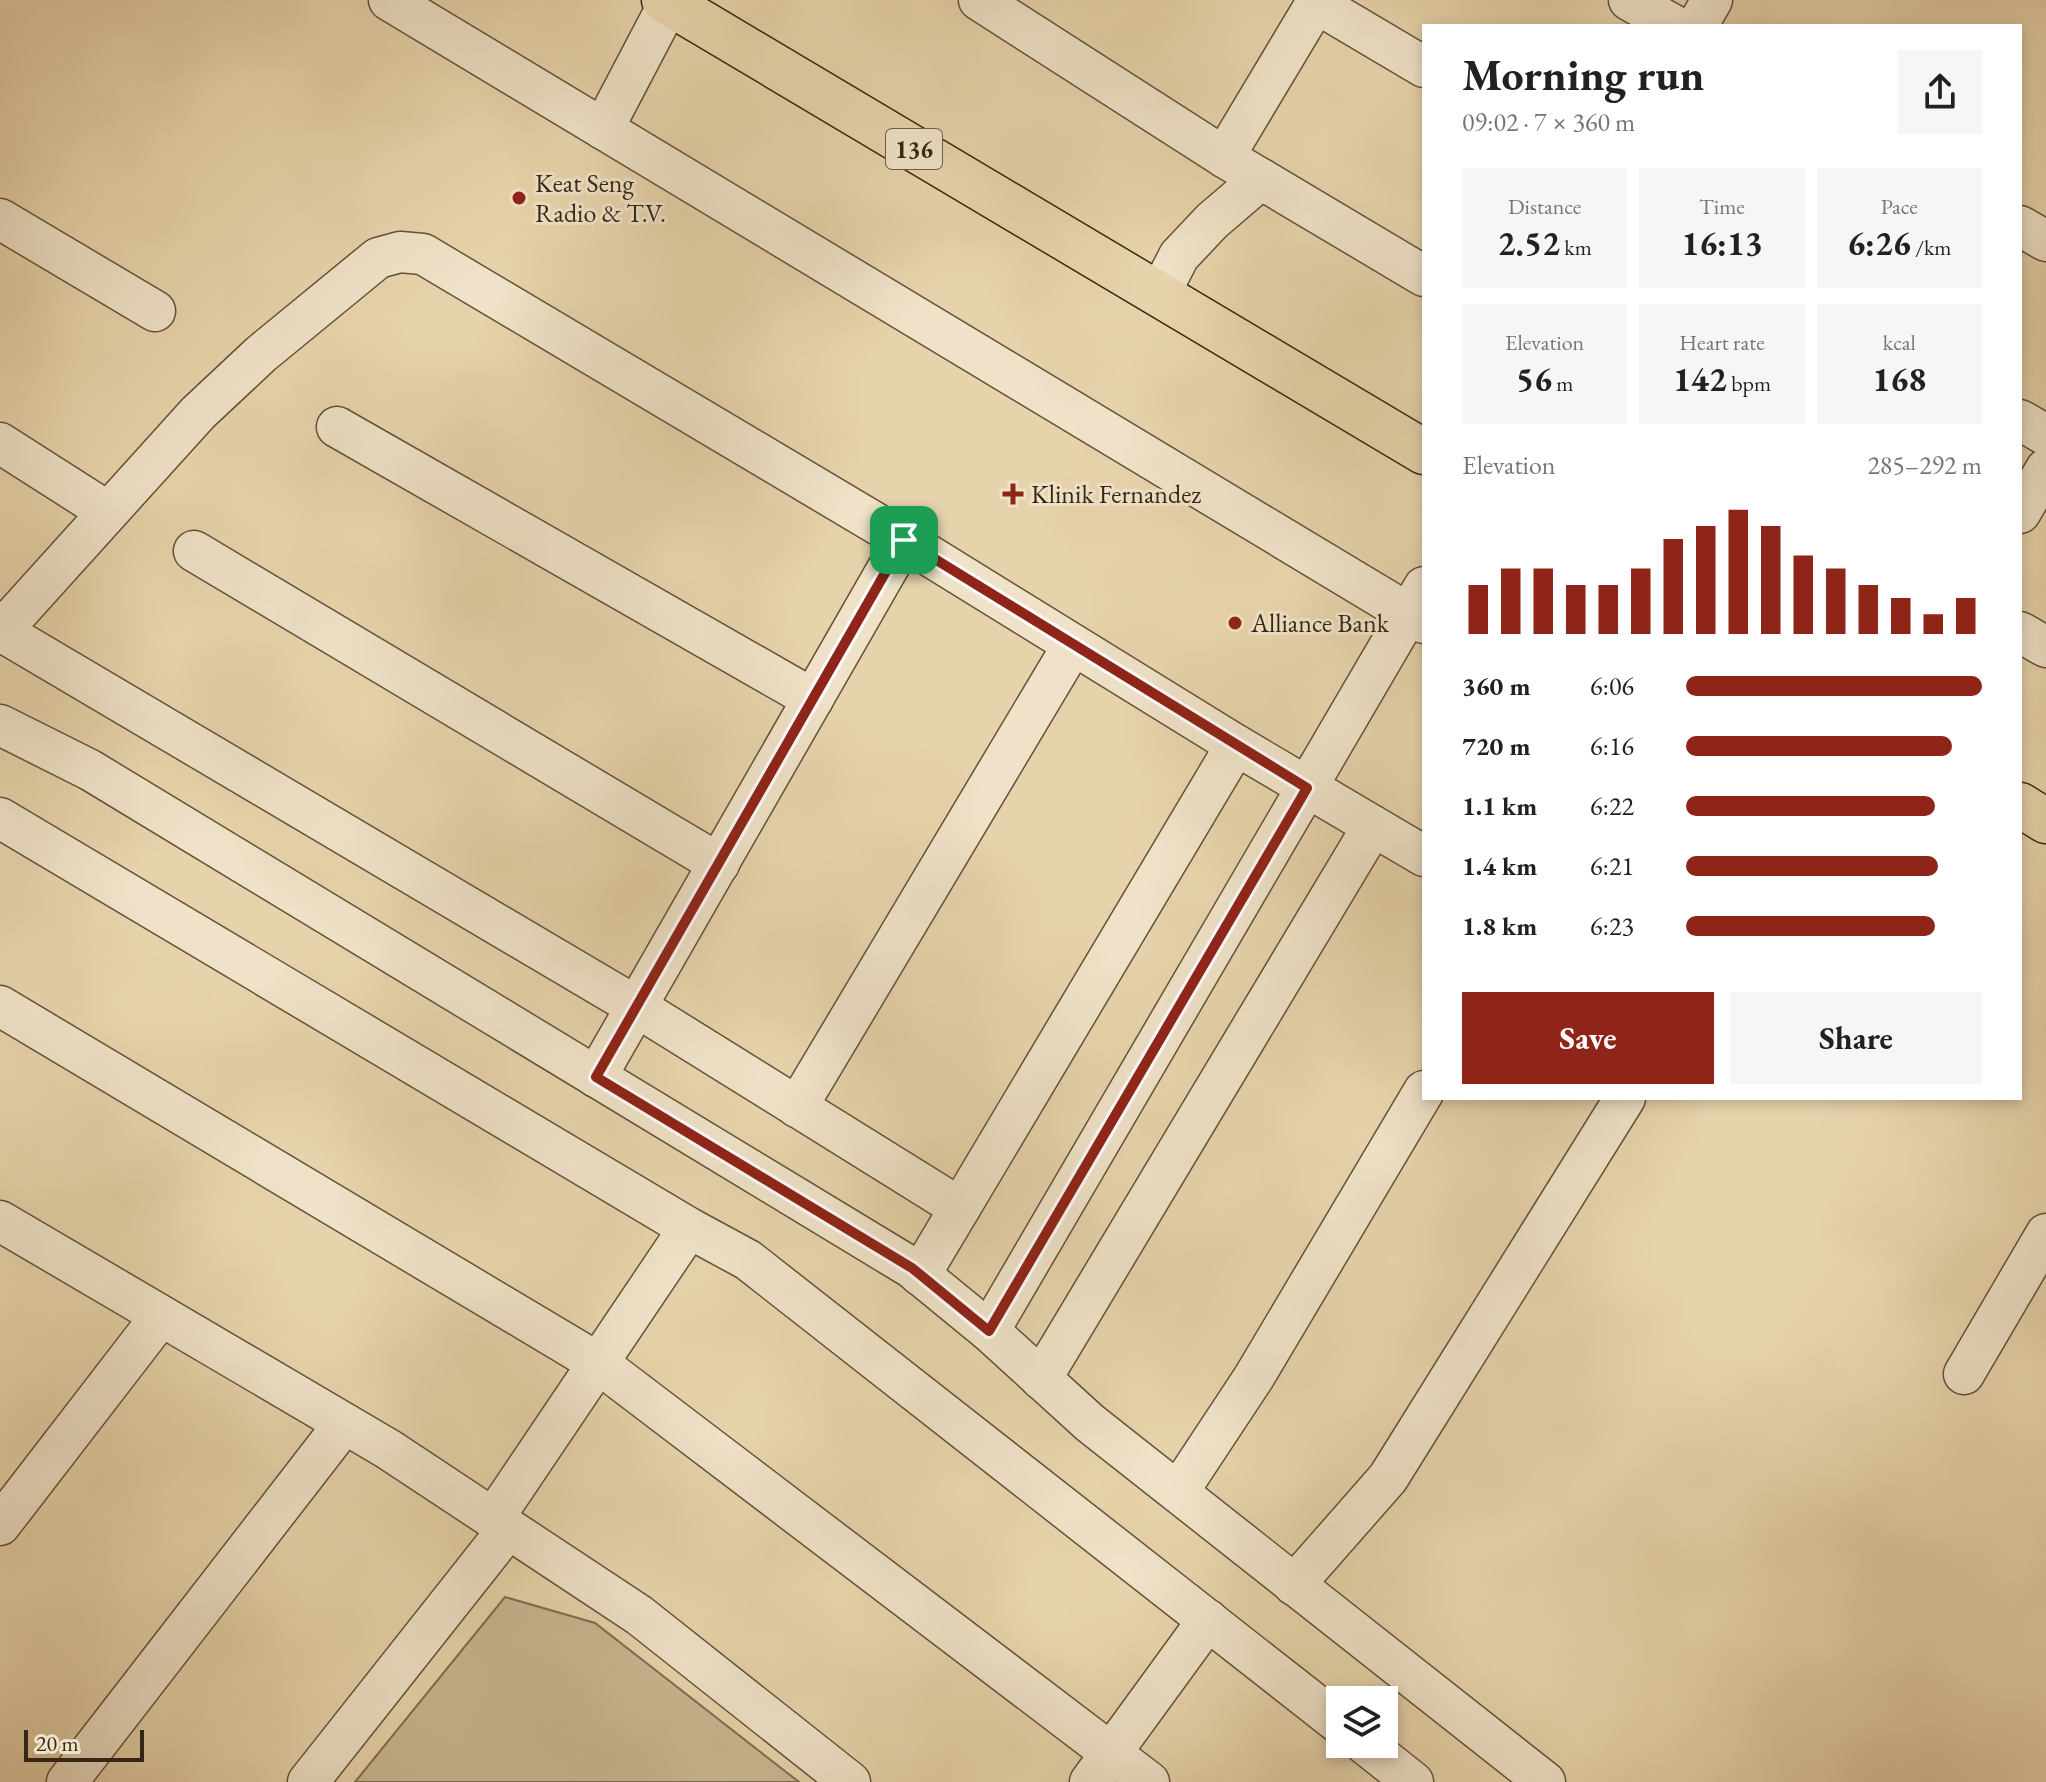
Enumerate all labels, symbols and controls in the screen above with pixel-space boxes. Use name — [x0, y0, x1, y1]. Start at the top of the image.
text: Morning run — [1462, 46, 1704, 103]
button: share — [1898, 50, 1982, 134]
text: 09:02 · 7 × 360 m — [1462, 105, 1635, 139]
road number: 136 — [886, 129, 942, 169]
place label: Keat Seng Radio & T.V. — [535, 166, 666, 230]
marker: Keat Seng Radio & T.V. — [510, 189, 528, 207]
text: Distance — [1508, 192, 1581, 221]
text: Time — [1699, 192, 1745, 221]
text: Pace — [1881, 192, 1918, 221]
text: 2.52 — [1498, 221, 1560, 265]
text: 16:13 — [1681, 221, 1763, 265]
text: 6:26 — [1847, 221, 1911, 265]
text: km — [1560, 233, 1592, 262]
text: /km — [1911, 233, 1951, 262]
text: Elevation — [1505, 328, 1584, 357]
text: Heart rate — [1679, 328, 1765, 357]
text: kcal — [1883, 328, 1916, 357]
text: 56 — [1516, 357, 1552, 401]
text: 142 — [1673, 357, 1727, 401]
text: 168 — [1872, 357, 1926, 401]
text: m — [1552, 369, 1573, 398]
text: bpm — [1727, 369, 1771, 398]
text: Elevation — [1462, 448, 1556, 482]
text: 285–292 m — [1867, 448, 1982, 482]
place label: Klinik Fernandez — [1031, 477, 1201, 511]
marker: Klinik Fernandez — [1002, 483, 1024, 505]
pin — [870, 506, 938, 574]
icon: arrive — [882, 518, 926, 562]
place label: Alliance Bank — [1250, 606, 1390, 640]
marker: Alliance Bank — [1226, 614, 1244, 632]
text: 360 m — [1462, 669, 1530, 703]
text: 6:06 — [1590, 669, 1634, 703]
text: 720 m — [1462, 729, 1530, 763]
text: 6:16 — [1590, 729, 1634, 763]
text: 1.1 km — [1462, 789, 1537, 823]
text: 6:22 — [1590, 789, 1634, 823]
text: 1.4 km — [1462, 849, 1537, 883]
text: 6:21 — [1590, 849, 1634, 883]
text: 1.8 km — [1462, 909, 1537, 943]
text: 6:23 — [1590, 909, 1634, 943]
button: Save — [1462, 992, 1714, 1084]
button: Share — [1730, 992, 1982, 1084]
map controls — [1326, 1686, 1398, 1758]
button: layers — [1326, 1686, 1398, 1758]
scale bar — [24, 1726, 144, 1762]
text: 20 m — [36, 1729, 79, 1758]

